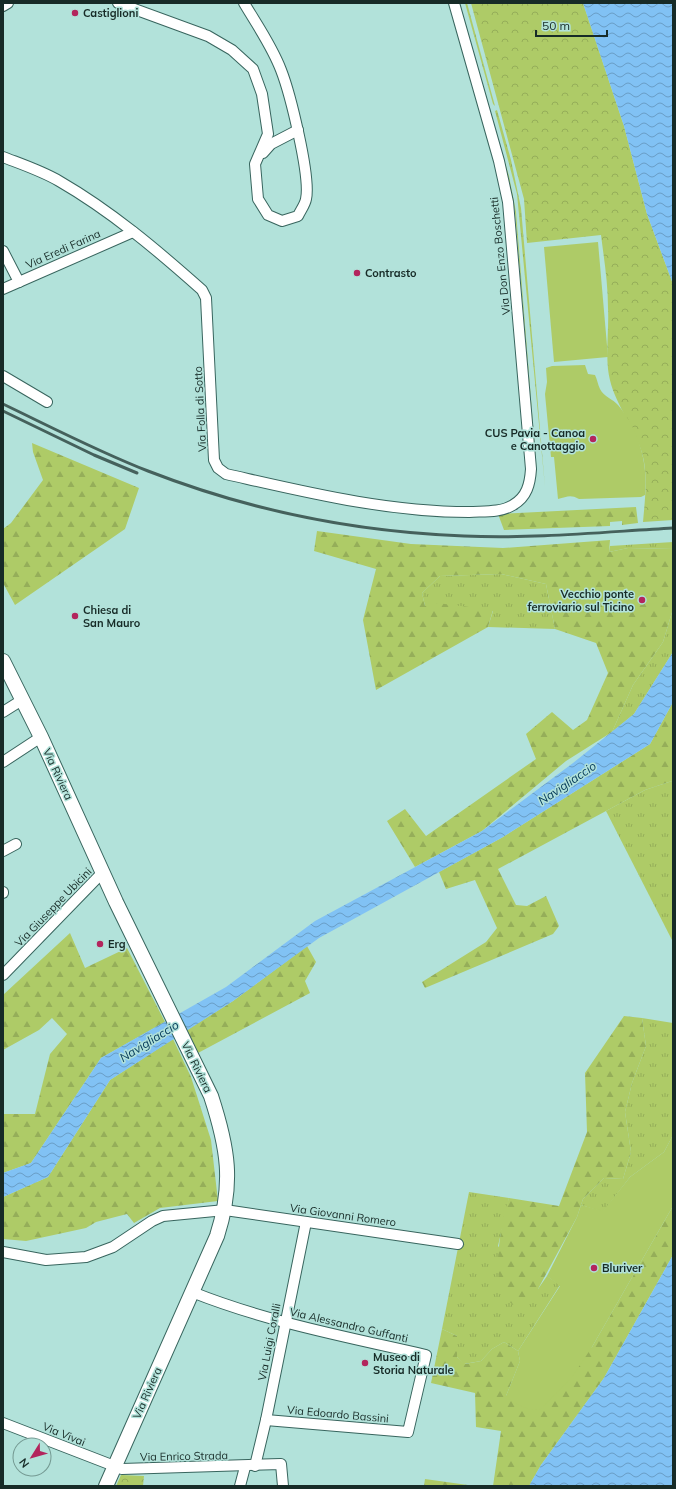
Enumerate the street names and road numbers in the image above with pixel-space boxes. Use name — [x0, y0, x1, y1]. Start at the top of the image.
street label: Via Don Enzo Boschetti — [487, 196, 513, 316]
street label: Via Eredi Farina — [23, 226, 103, 272]
street label: Via Folla di Sotto — [191, 366, 209, 452]
street label: Via Riviera — [40, 746, 76, 802]
street label: Via Giuseppe Ubicini — [12, 864, 94, 950]
street label: Via Riviera — [179, 1039, 215, 1095]
street label: Via Giovanni Romero — [289, 1201, 397, 1229]
street label: Via Luigi Coralli — [255, 1302, 283, 1382]
street label: Via Alessandro Guffanti — [288, 1305, 410, 1345]
street label: Via Riviera — [129, 1365, 165, 1421]
street label: Via Edoardo Bassini — [287, 1403, 389, 1425]
street label: Via Vivai — [41, 1419, 87, 1449]
street label: Via Enrico Strada — [140, 1448, 228, 1464]

